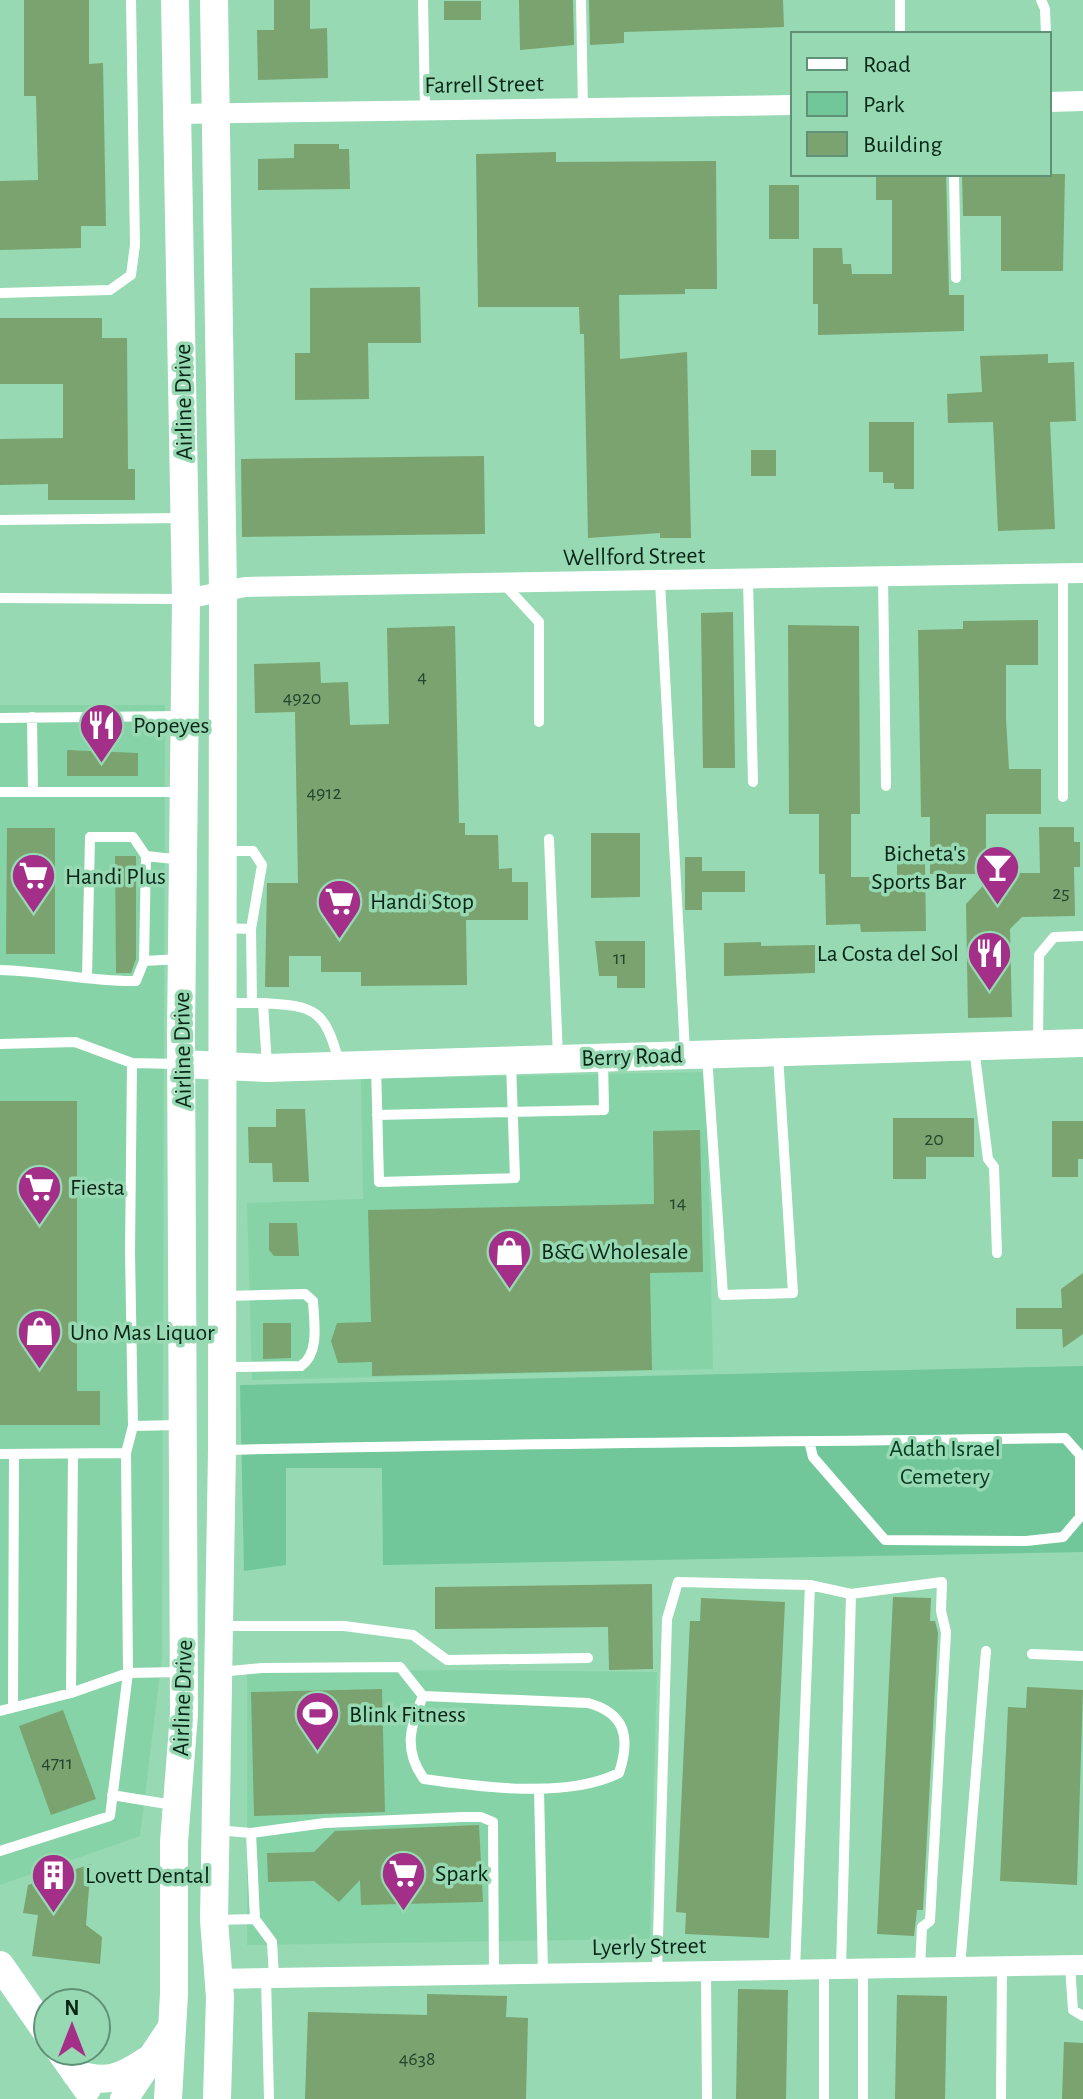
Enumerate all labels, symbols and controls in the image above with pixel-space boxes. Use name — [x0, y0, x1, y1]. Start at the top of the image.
legend — [791, 32, 1051, 176]
text: Road — [863, 53, 911, 77]
street label: Farrell Street — [424, 72, 544, 98]
text: Park — [863, 93, 904, 117]
text: Building — [863, 133, 942, 157]
street label: Airline Drive — [171, 344, 197, 460]
street label: Wellford Street — [563, 544, 706, 570]
house number: 4 — [417, 667, 427, 687]
house number: 4920 — [283, 688, 321, 708]
restaurant icon: Popeyes — [78, 701, 126, 764]
place label: Popeyes — [133, 714, 209, 738]
house number: 4912 — [307, 783, 342, 803]
place label: Bicheta's Sports Bar — [871, 842, 966, 894]
bar icon: Bicheta's Sports Bar — [973, 843, 1021, 906]
supermarket icon: Handi Plus — [10, 852, 58, 915]
place label: Handi Plus — [65, 865, 166, 889]
supermarket icon: Handi Stop — [315, 877, 363, 940]
house number: 25 — [1052, 883, 1070, 903]
place label: Handi Stop — [370, 890, 474, 914]
restaurant icon: La Costa del Sol — [966, 929, 1014, 992]
place label: La Costa del Sol — [817, 942, 959, 966]
house number: 11 — [613, 948, 627, 968]
street label: Airline Drive — [170, 992, 196, 1108]
street label: Berry Road — [581, 1043, 683, 1071]
house number: 20 — [924, 1129, 944, 1149]
supermarket icon: Fiesta — [15, 1163, 63, 1226]
place label: Fiesta — [70, 1176, 125, 1200]
house number: 14 — [670, 1193, 686, 1213]
shop icon: B&G Wholesale — [486, 1227, 534, 1290]
place label: B&G Wholesale — [541, 1240, 688, 1264]
shop icon: Uno Mas Liquor — [15, 1308, 63, 1371]
place label: Uno Mas Liquor — [70, 1321, 215, 1345]
park label: Adath Israel Cemetery — [889, 1437, 1001, 1489]
street label: Airline Drive — [169, 1639, 197, 1757]
sports icon: Blink Fitness — [294, 1690, 342, 1753]
place label: Blink Fitness — [349, 1703, 466, 1727]
house number: 4711 — [41, 1753, 73, 1773]
supermarket icon: Spark — [380, 1849, 428, 1912]
building icon: Lovett Dental — [30, 1851, 78, 1914]
place label: Spark — [435, 1862, 488, 1886]
place label: Lovett Dental — [85, 1864, 210, 1888]
street label: Lyerly Street — [591, 1934, 707, 1960]
north arrow — [32, 1987, 112, 2067]
text: N — [64, 1997, 80, 2019]
house number: 4638 — [399, 2049, 435, 2069]

